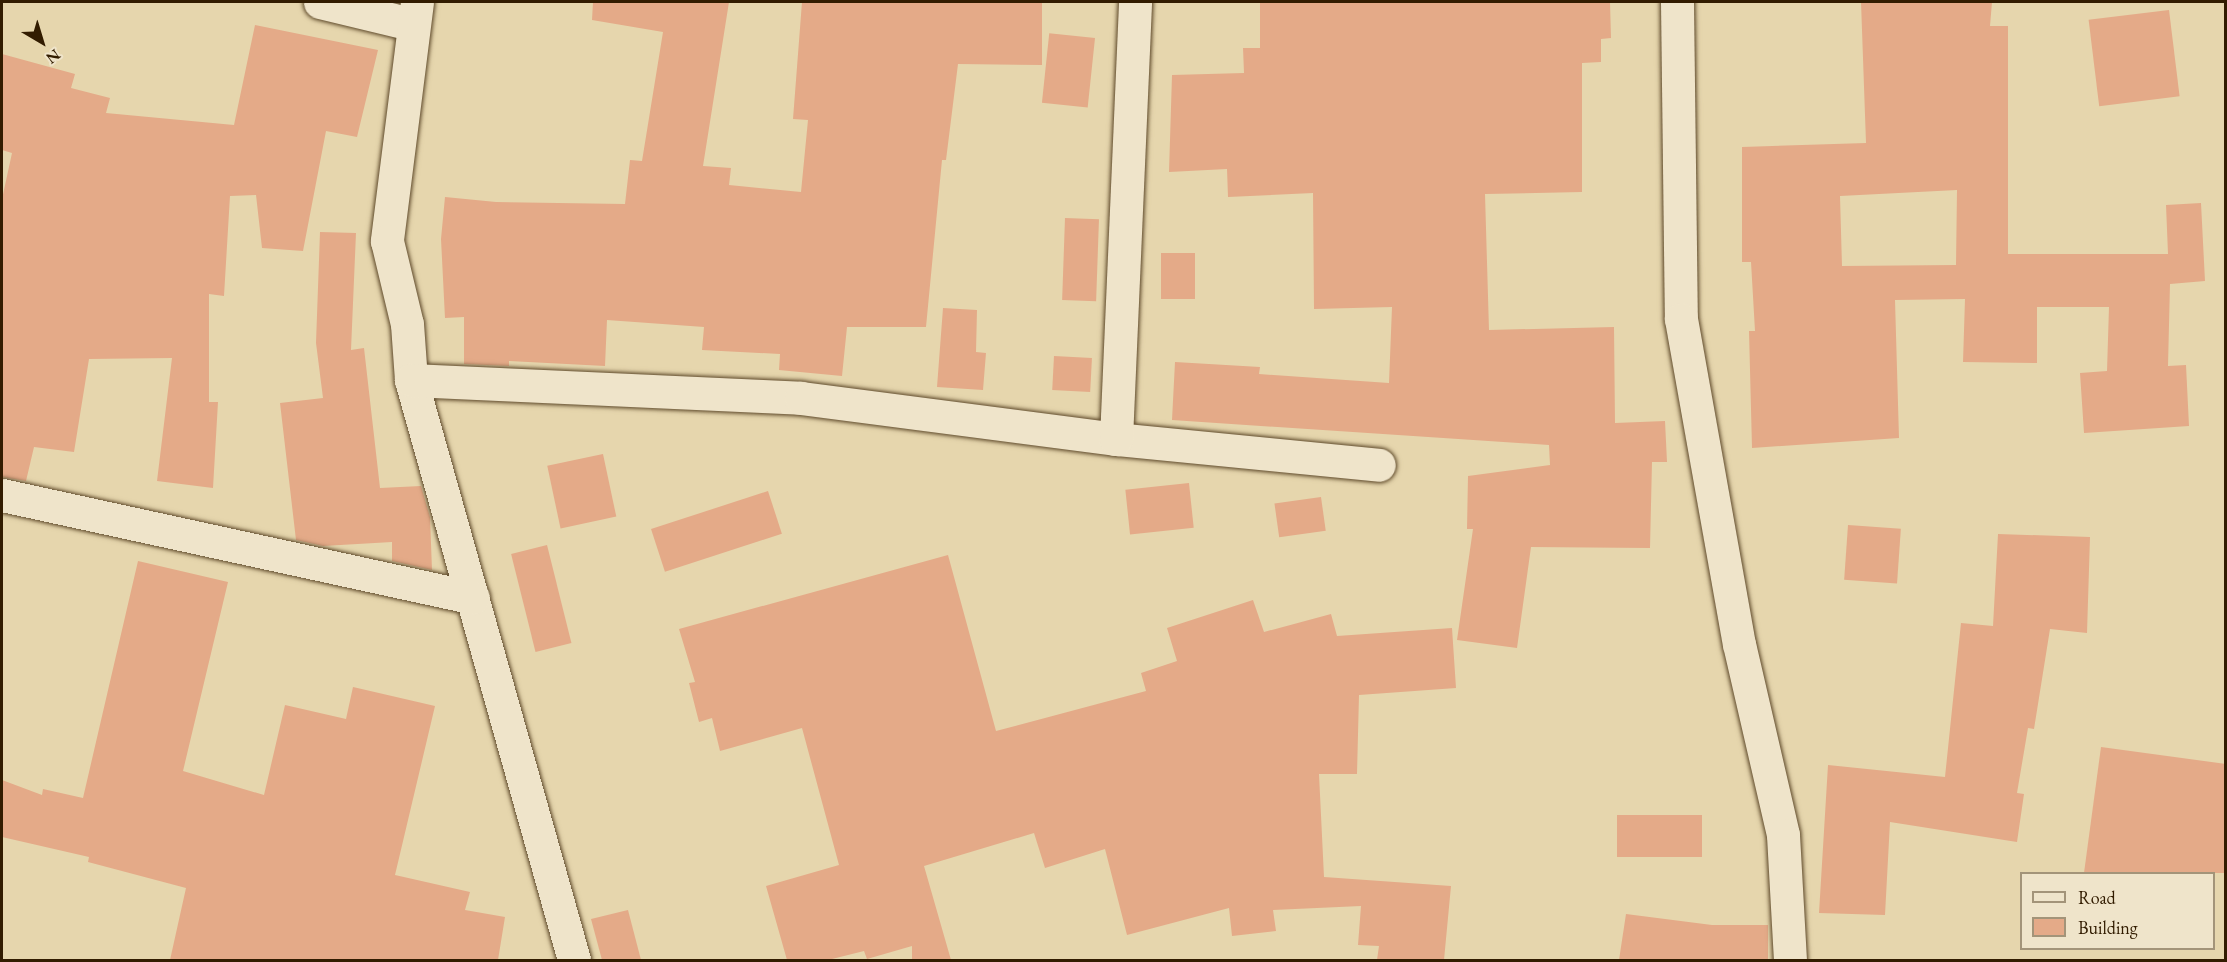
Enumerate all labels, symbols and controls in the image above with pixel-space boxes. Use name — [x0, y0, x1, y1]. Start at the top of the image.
north arrow — [12, 12, 72, 72]
text: N — [42, 44, 65, 69]
legend — [2020, 872, 2215, 950]
text: Road — [2078, 886, 2116, 909]
text: Building — [2078, 916, 2138, 939]

